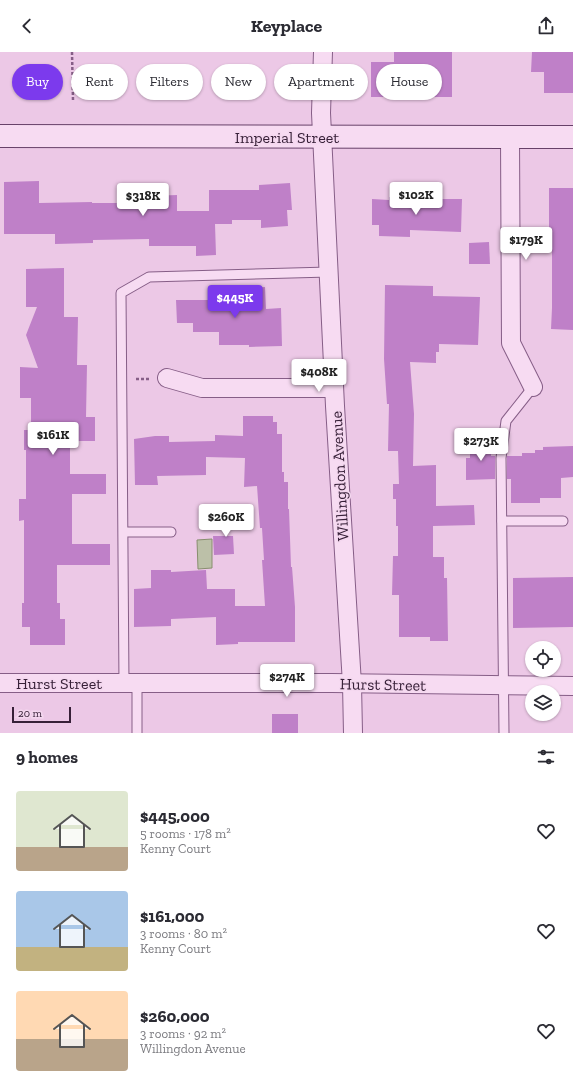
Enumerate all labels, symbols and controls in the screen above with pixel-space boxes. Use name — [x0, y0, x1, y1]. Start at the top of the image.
icon: back — [16, 15, 38, 37]
text: Keyplace — [251, 15, 322, 37]
icon: share — [535, 15, 557, 37]
chip: Buy — [12, 64, 63, 100]
chip: Rent — [71, 64, 128, 100]
chip: Filters — [136, 64, 203, 100]
chip: New — [211, 64, 266, 100]
chip: Apartment — [274, 64, 368, 100]
chip: House — [376, 64, 442, 100]
street label: Imperial Street — [235, 128, 339, 147]
pin: $102K — [388, 182, 444, 216]
pin: $318K — [115, 183, 171, 217]
text: $102K — [399, 187, 433, 202]
text: $318K — [126, 188, 160, 203]
pin: $179K — [498, 227, 554, 261]
text: $179K — [509, 232, 543, 247]
pin: $445K — [207, 285, 263, 319]
text: $445K — [217, 290, 253, 305]
pin: $408K — [291, 359, 347, 393]
text: $408K — [300, 364, 338, 379]
street label: Willingdon Avenue — [327, 411, 352, 541]
pin: $161K — [25, 422, 81, 456]
text: $161K — [37, 427, 69, 442]
pin: $273K — [453, 428, 509, 462]
text: $273K — [463, 433, 499, 448]
pin: $260K — [198, 504, 254, 538]
text: $260K — [208, 509, 244, 524]
map controls — [525, 641, 561, 721]
button: locate — [525, 641, 561, 677]
pin: $274K — [259, 664, 315, 698]
text: $274K — [269, 669, 305, 684]
street label: Hurst Street — [16, 674, 102, 693]
street label: Hurst Street — [340, 674, 426, 695]
button: layers — [525, 685, 561, 721]
scale bar — [12, 705, 71, 724]
text: 20 m — [18, 707, 42, 720]
icon: filters — [535, 746, 557, 768]
text: 9 homes — [16, 747, 78, 767]
text: $445,000 — [140, 806, 210, 826]
icon: home — [48, 807, 96, 855]
icon: heart — [535, 820, 557, 842]
text: 5 rooms · 178 m² — [140, 826, 231, 841]
text: Kenny Court — [140, 841, 211, 856]
text: $161,000 — [140, 906, 204, 926]
icon: home — [48, 907, 96, 955]
icon: heart — [535, 920, 557, 942]
text: 3 rooms · 80 m² — [140, 926, 227, 941]
text: Kenny Court — [140, 941, 211, 956]
text: $260,000 — [140, 1006, 210, 1026]
icon: home — [48, 1007, 96, 1055]
icon: heart — [535, 1020, 557, 1042]
text: 3 rooms · 92 m² — [140, 1026, 226, 1041]
text: Willingdon Avenue — [140, 1041, 246, 1056]

